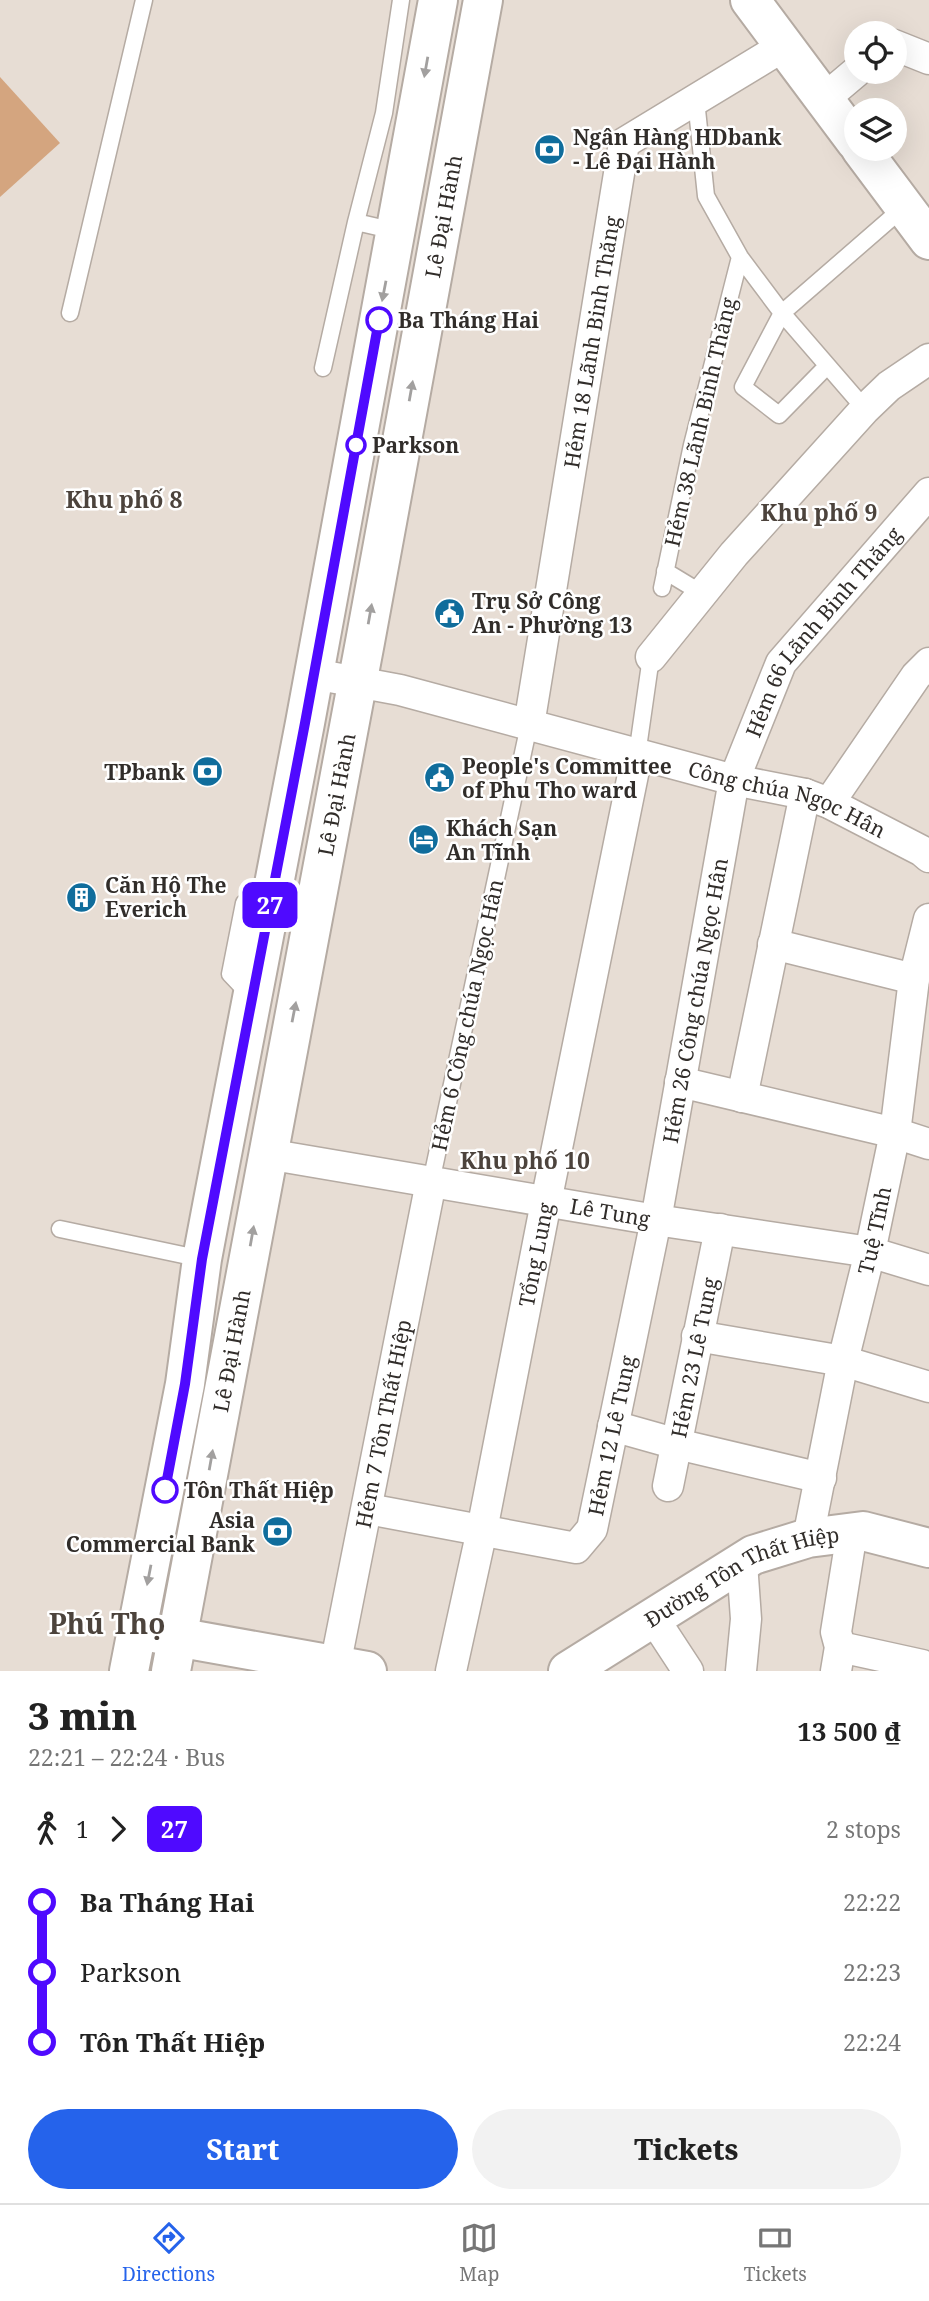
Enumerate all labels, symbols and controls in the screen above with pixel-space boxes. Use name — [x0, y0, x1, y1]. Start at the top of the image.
map controls — [844, 21, 907, 161]
button: locate — [844, 21, 907, 84]
one-way arrow — [420, 56, 431, 78]
button: layers — [844, 98, 907, 161]
place label: Ngân Hàng HDbank - Lê Đại Hành — [573, 123, 782, 175]
bank icon: Ngân Hàng HDbank - Lê Đại Hành — [533, 132, 567, 166]
street label: Lê Đại Hành — [418, 153, 468, 280]
street label: Hẻm 18 Lãnh Binh Thăng — [557, 213, 626, 470]
one-way arrow — [378, 280, 389, 302]
street label: Hẻm 38 Lãnh Binh Thăng — [658, 294, 742, 549]
place label: Ba Tháng Hai — [398, 306, 540, 334]
marker: Ba Tháng Hai — [366, 307, 392, 333]
one-way arrow — [406, 380, 417, 402]
place label: Parkson — [372, 431, 459, 459]
marker: Parkson — [346, 435, 366, 455]
district label: Khu phố 8 — [66, 483, 182, 515]
district label: Khu phố 9 — [761, 496, 877, 528]
street label: Hẻm 66 Lãnh Binh Thăng — [739, 520, 908, 741]
place label: Trụ Sở Công An - Phường 13 — [472, 587, 632, 639]
public building icon: Trụ Sở Công An - Phường 13 — [432, 596, 466, 630]
one-way arrow — [365, 603, 376, 625]
street label: Lê Đại Hành — [311, 731, 362, 858]
place label: People's Committee of Phu Tho ward — [462, 752, 672, 804]
street label: Công chúa Ngọc Hân — [685, 754, 891, 844]
bank icon: TPbank — [191, 755, 225, 789]
place label: TPbank — [104, 758, 186, 786]
public building icon: People's Committee of Phu Tho ward — [422, 761, 456, 795]
place label: Khách Sạn An Tĩnh — [446, 814, 557, 866]
hotel icon: Khách Sạn An Tĩnh — [406, 823, 440, 857]
street label: Hẻm 26 Công chúa Ngọc Hân — [656, 856, 734, 1145]
place label: Căn Hộ The Everich — [105, 871, 226, 923]
street label: Hẻm 6 Công chúa Ngọc Hân — [424, 876, 510, 1154]
building icon: Căn Hộ The Everich — [65, 880, 99, 914]
line badge: 27 — [238, 882, 302, 928]
text: 27 — [256, 888, 284, 921]
one-way arrow — [289, 1001, 300, 1023]
district label: Khu phố 10 — [460, 1144, 590, 1176]
street label: Tuệ Tĩnh — [851, 1184, 897, 1277]
street label: Lê Tung — [568, 1192, 653, 1233]
street label: Tổng Lung — [512, 1199, 560, 1309]
one-way arrow — [247, 1225, 258, 1247]
street label: Hẻm 23 Lê Tung — [664, 1274, 724, 1440]
street label: Lê Đại Hành — [206, 1287, 257, 1414]
street label: Hẻm 7 Tôn Thất Hiệp — [349, 1317, 417, 1530]
street label: Hẻm 12 Lê Tung — [581, 1352, 642, 1518]
one-way arrow — [206, 1449, 217, 1471]
place label: Tôn Thất Hiệp — [184, 1476, 334, 1504]
marker: Tôn Thất Hiệp — [152, 1477, 178, 1503]
place label: Asia Commercial Bank — [66, 1506, 256, 1558]
bank icon: Asia Commercial Bank — [261, 1515, 295, 1549]
street label: Đường Tôn Thất Hiệp — [639, 1520, 841, 1634]
one-way arrow — [143, 1564, 154, 1586]
district label: Phú Thọ — [49, 1604, 165, 1642]
text: 3 min — [28, 1689, 137, 1741]
text: 13 500 ₫ — [797, 1713, 901, 1749]
text: 22:21 – 22:24 · Bus — [28, 1741, 225, 1773]
icon: walk — [28, 1810, 66, 1848]
icon: forward — [99, 1810, 137, 1848]
text: 27 — [161, 1812, 188, 1845]
text: 1 — [76, 1813, 89, 1845]
text: 2 stops — [826, 1813, 901, 1845]
text: Ba Tháng Hai — [80, 1884, 254, 1920]
text: 22:22 — [843, 1886, 901, 1918]
text: Parkson — [80, 1954, 181, 1990]
text: 22:23 — [843, 1956, 901, 1988]
text: Tôn Thất Hiệp — [80, 2024, 265, 2060]
text: 22:24 — [843, 2026, 901, 2058]
button: Start — [28, 2109, 458, 2189]
button: Tickets — [472, 2109, 901, 2189]
tab: Directions — [122, 2219, 215, 2287]
tab: Map — [459, 2219, 499, 2287]
tab: Tickets — [744, 2219, 807, 2287]

